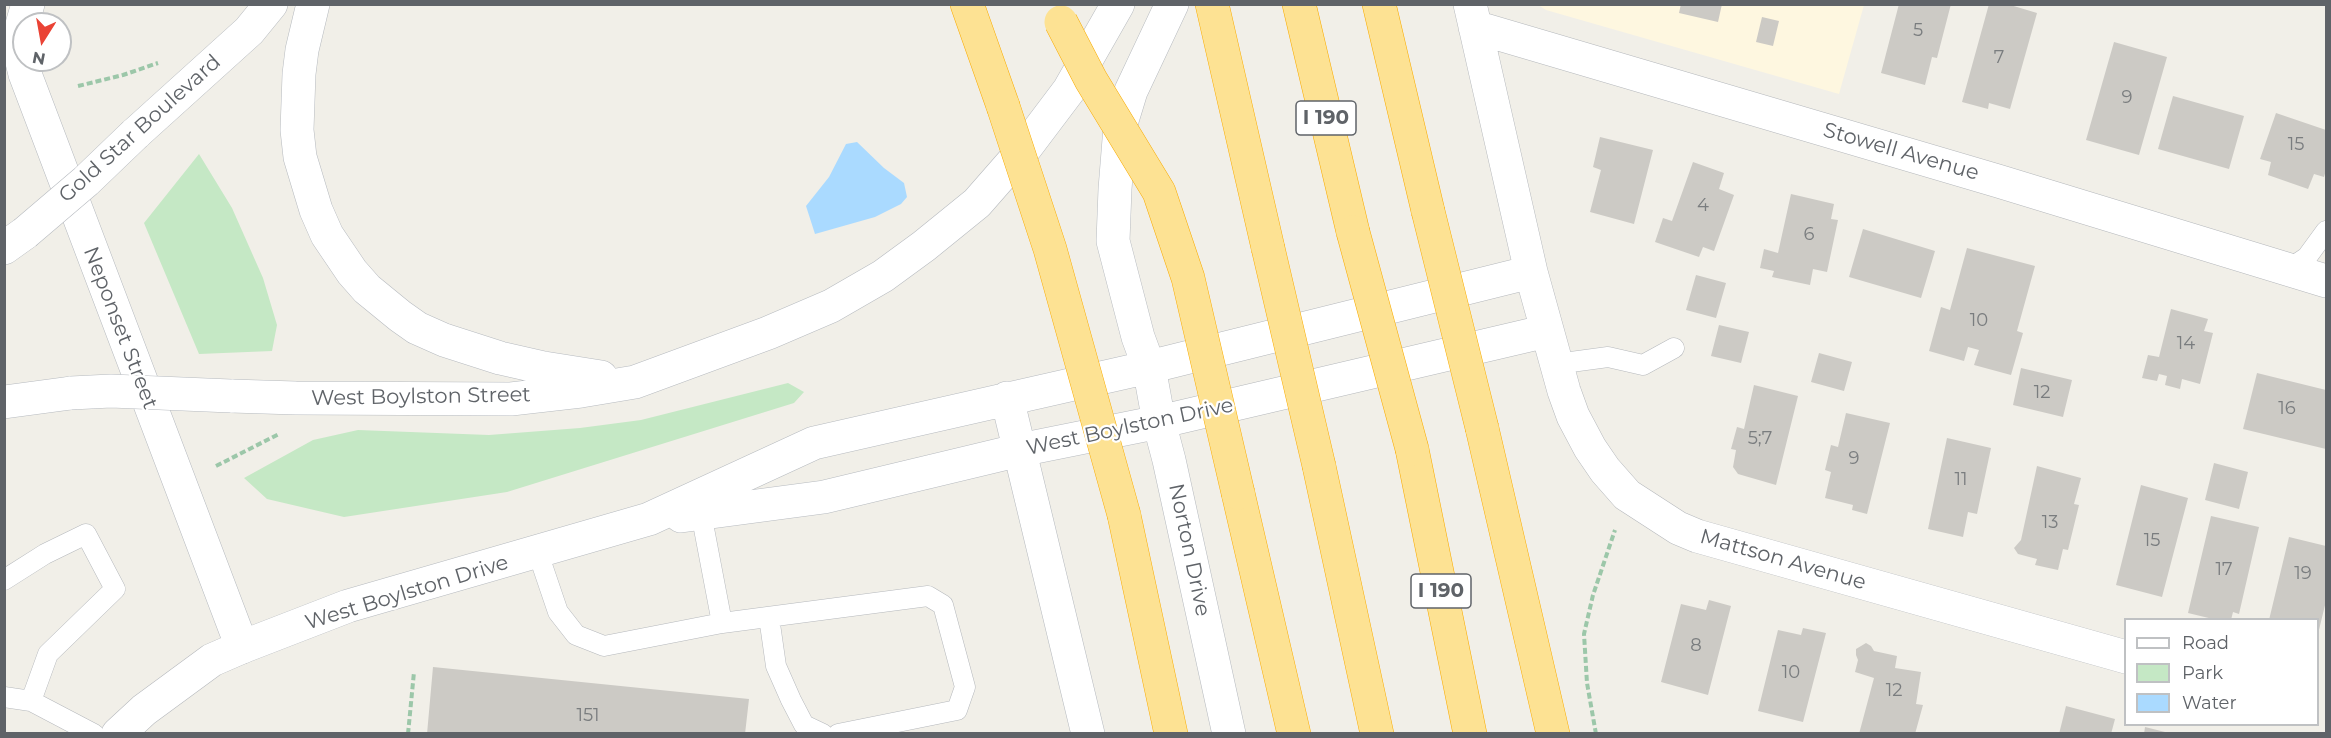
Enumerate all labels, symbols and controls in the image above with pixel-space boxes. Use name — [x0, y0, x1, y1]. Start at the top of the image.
north arrow — [12, 12, 72, 72]
house number: 5 — [1913, 20, 1923, 42]
house number: 7 — [1994, 47, 2004, 69]
text: N — [31, 48, 47, 69]
street label: Gold Star Boulevard — [54, 50, 226, 208]
house number: 9 — [2122, 87, 2132, 109]
road number: I 190 — [1296, 101, 1356, 135]
street label: Stowell Avenue — [1820, 118, 1982, 186]
house number: 15 — [2288, 134, 2304, 156]
house number: 4 — [1697, 195, 1709, 217]
house number: 6 — [1804, 224, 1814, 246]
street label: Neponset Street — [77, 243, 163, 413]
house number: 10 — [1970, 310, 1988, 332]
house number: 14 — [2177, 333, 2195, 355]
street label: West Boylston Street — [311, 382, 531, 412]
house number: 12 — [2034, 382, 2050, 404]
street label: West Boylston Drive — [1024, 393, 1236, 461]
house number: 16 — [2278, 398, 2296, 420]
house number: 5;7 — [1748, 428, 1772, 450]
house number: 9 — [1849, 448, 1859, 470]
house number: 11 — [1955, 469, 1967, 491]
street label: Norton Drive — [1163, 481, 1215, 619]
house number: 13 — [2042, 512, 2058, 534]
street label: Mattson Avenue — [1697, 524, 1869, 596]
house number: 15 — [2144, 530, 2160, 552]
street label: West Boylston Drive — [302, 550, 512, 636]
house number: 17 — [2215, 559, 2233, 581]
house number: 19 — [2294, 563, 2312, 585]
road number: I 190 — [1411, 574, 1471, 608]
legend — [2124, 618, 2319, 726]
text: Road — [2182, 632, 2229, 654]
house number: 8 — [1690, 635, 1702, 657]
house number: 10 — [1782, 662, 1800, 684]
text: Park — [2182, 662, 2223, 684]
house number: 12 — [1886, 680, 1902, 702]
text: Water — [2182, 692, 2237, 714]
house number: 151 — [576, 705, 600, 727]

